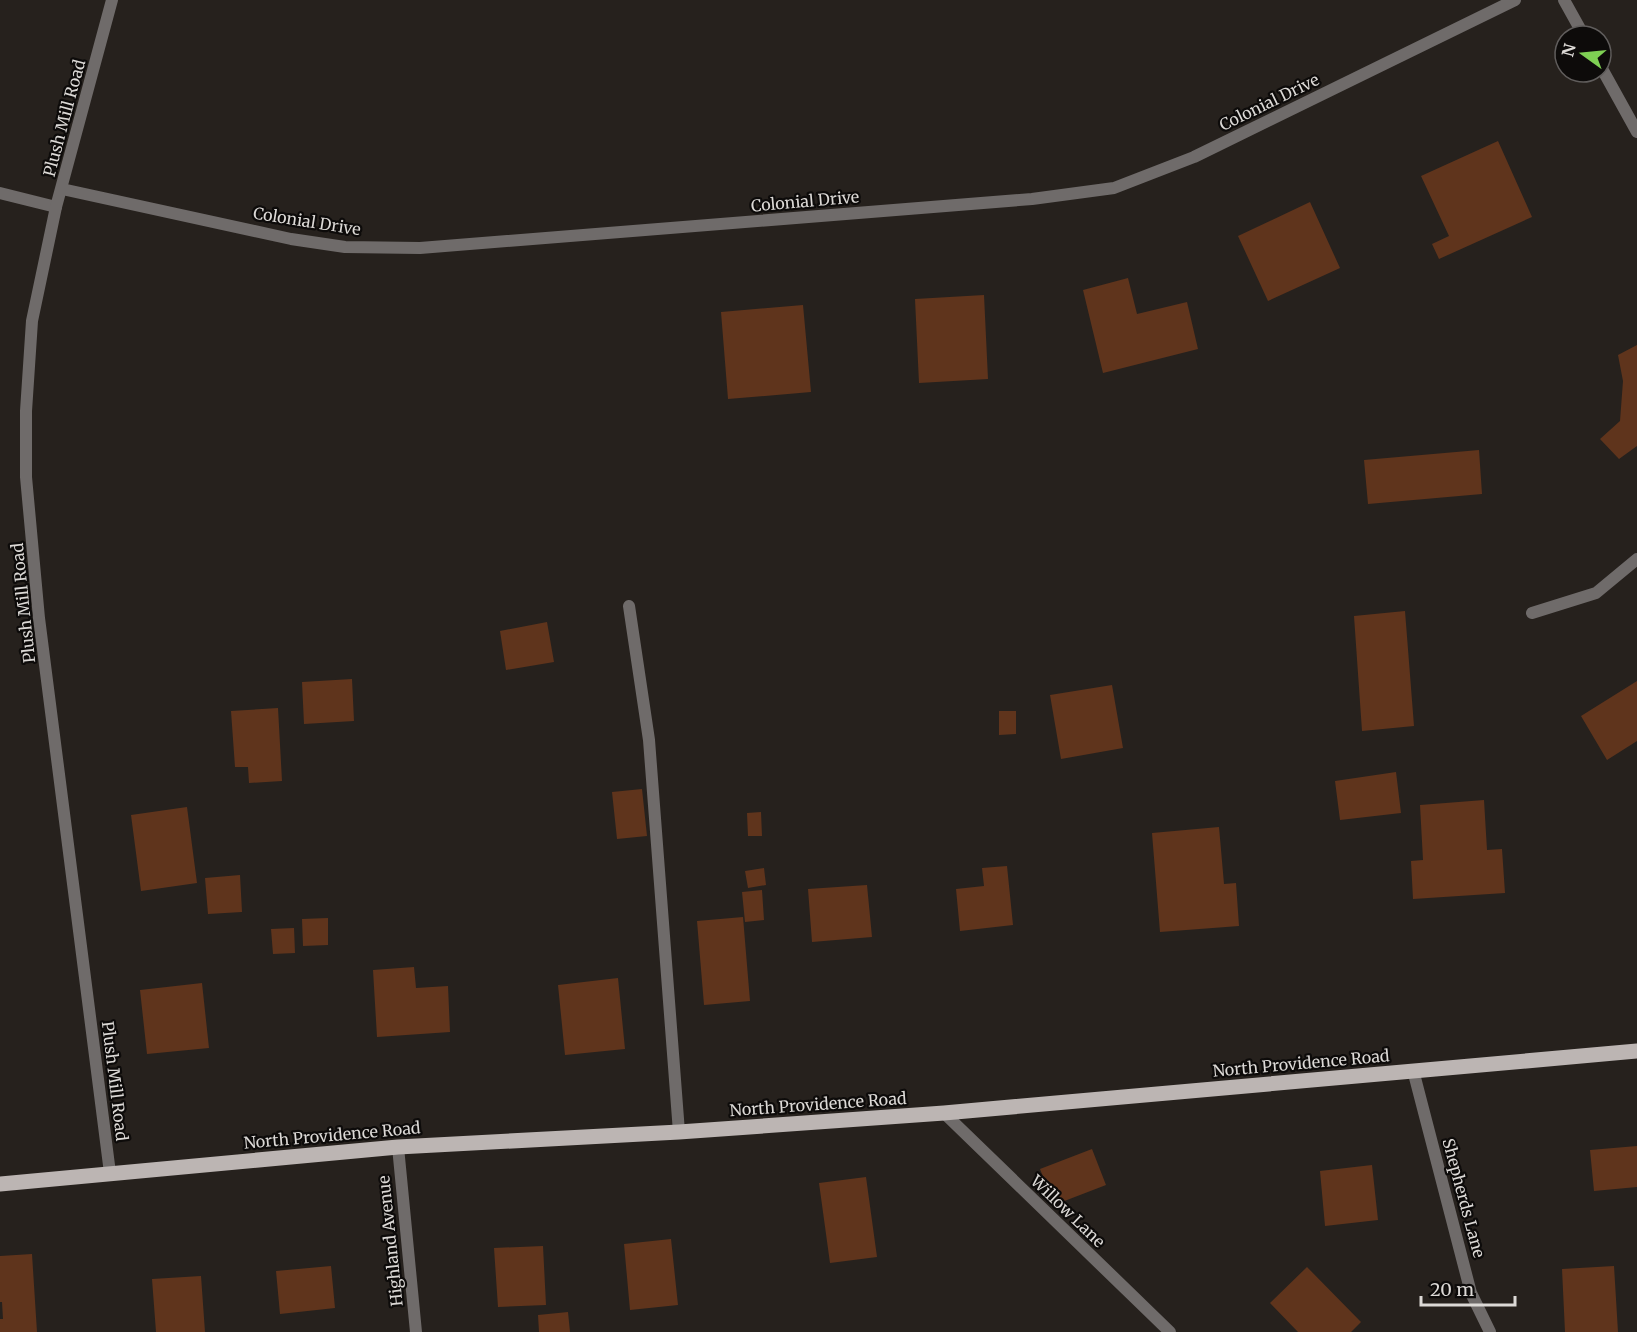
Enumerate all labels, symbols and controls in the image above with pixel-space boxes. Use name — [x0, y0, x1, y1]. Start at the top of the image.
north arrow — [1553, 24, 1613, 84]
text: N — [1557, 41, 1580, 59]
street label: Plush Mill Road — [39, 57, 89, 179]
street label: Colonial Drive — [1216, 69, 1322, 135]
street label: Colonial Drive — [750, 186, 860, 216]
street label: Colonial Drive — [252, 203, 362, 239]
street label: Plush Mill Road — [7, 542, 39, 664]
street label: Plush Mill Road — [98, 1020, 132, 1142]
street label: North Providence Road — [1212, 1045, 1391, 1081]
street label: North Providence Road — [729, 1088, 908, 1120]
street label: North Providence Road — [243, 1117, 422, 1153]
street label: Shepherds Lane — [1438, 1136, 1490, 1260]
street label: Willow Lane — [1026, 1170, 1109, 1251]
street label: Highland Avenue — [373, 1175, 407, 1307]
scale bar — [1421, 1269, 1516, 1307]
text: 20 m — [1430, 1278, 1474, 1301]

